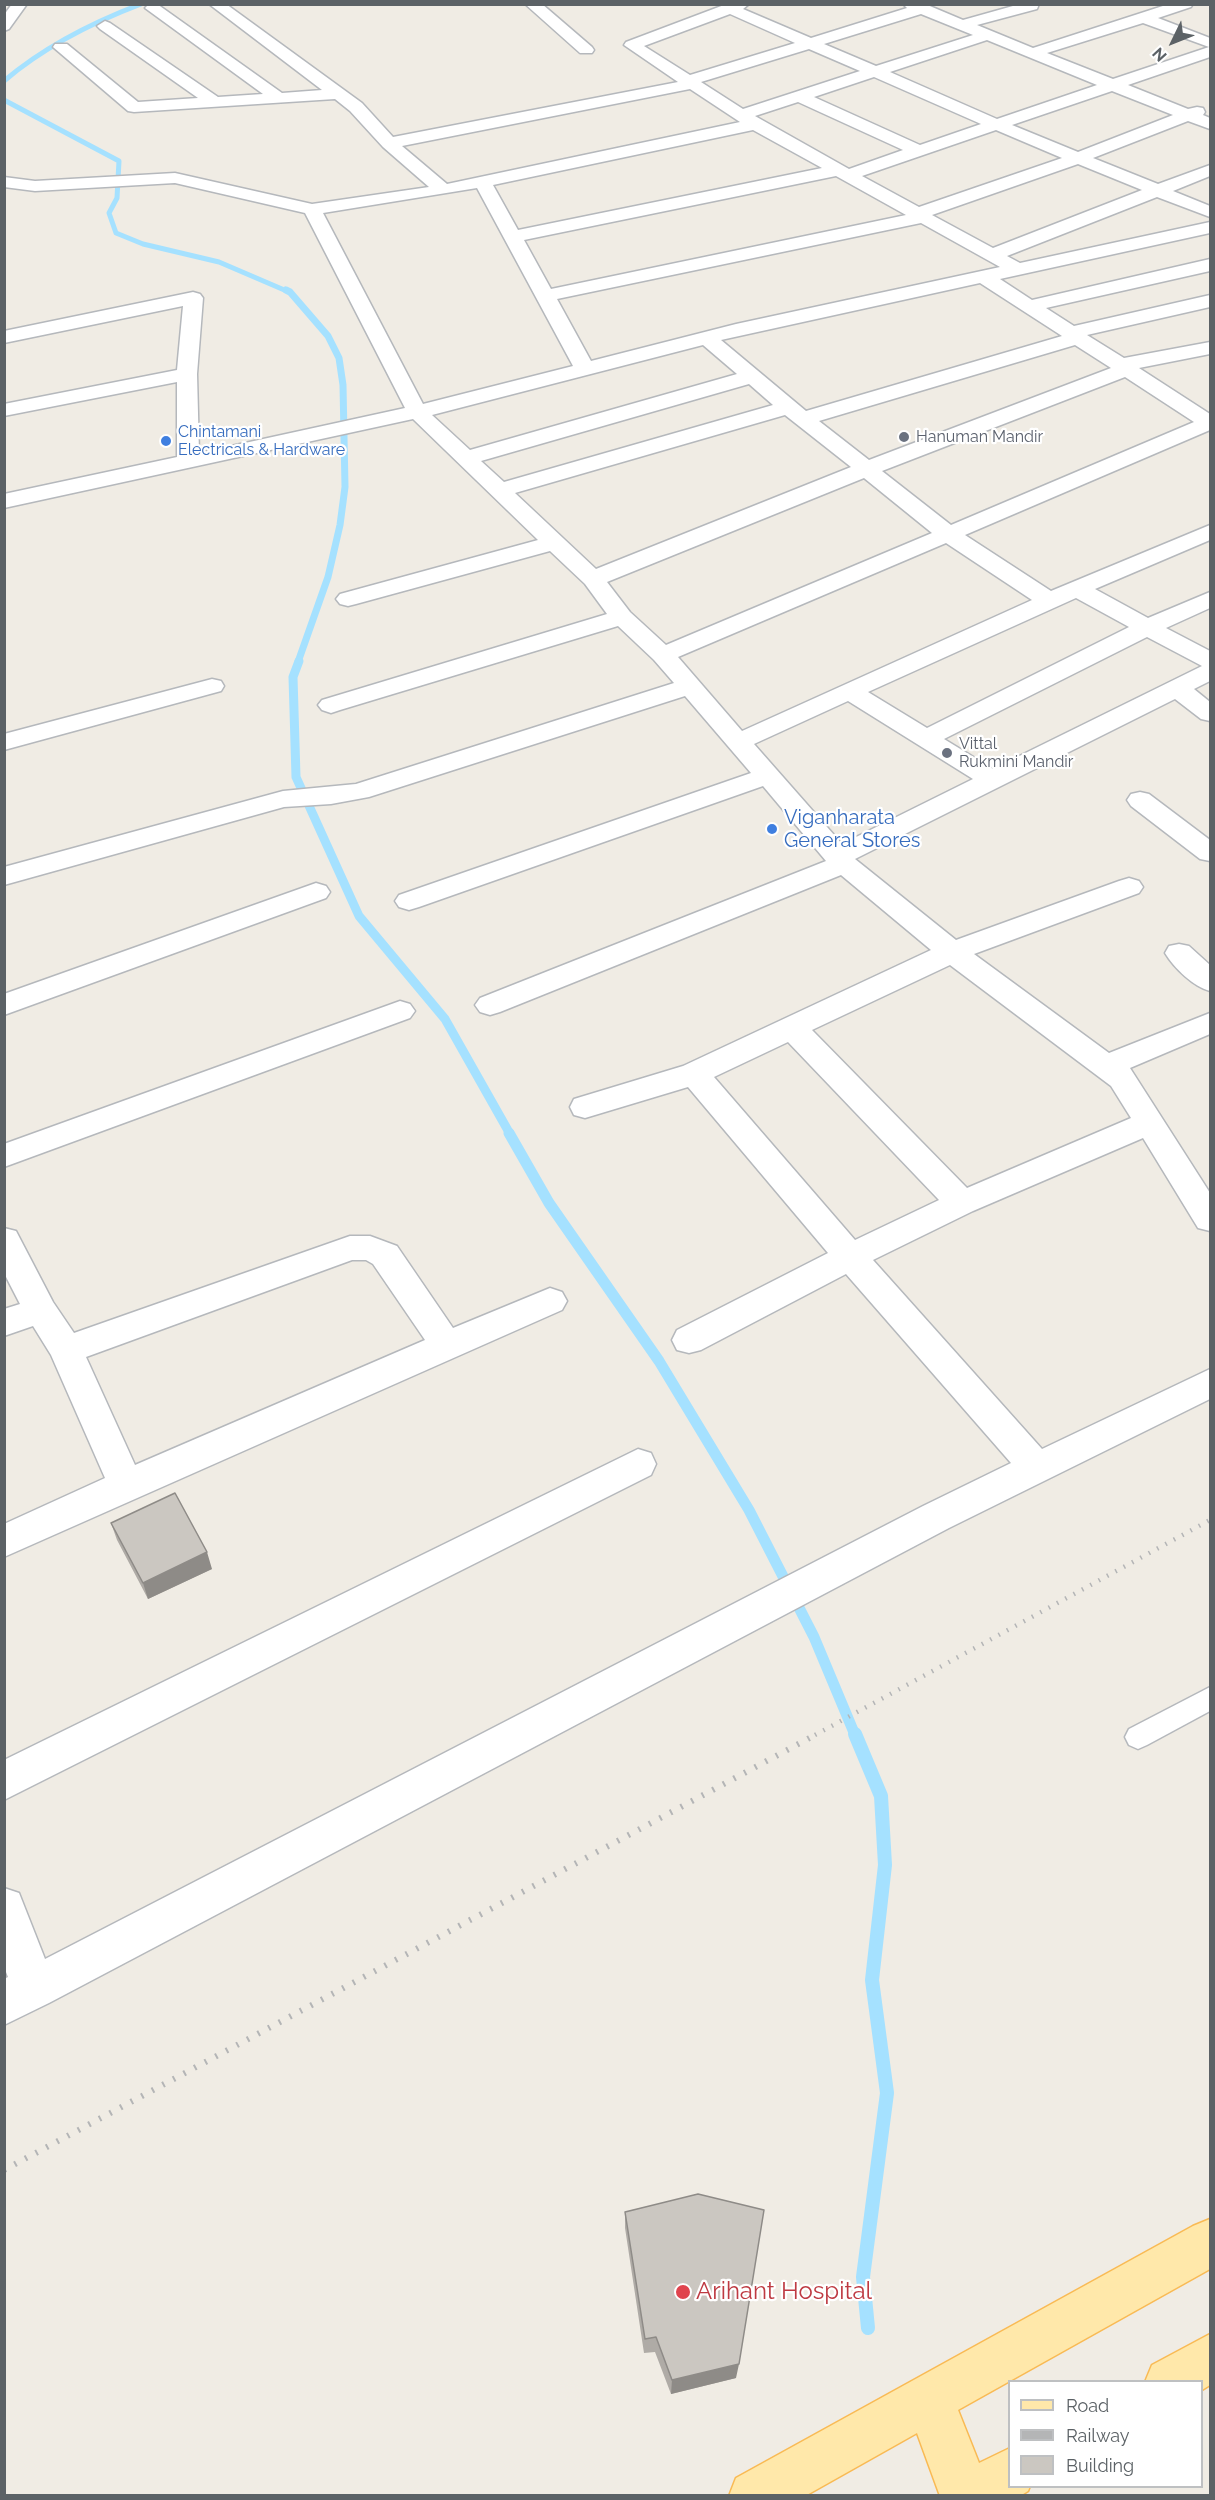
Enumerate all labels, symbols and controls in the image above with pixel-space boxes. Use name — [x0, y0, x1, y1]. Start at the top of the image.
north arrow — [1143, 12, 1203, 72]
text: N — [1148, 44, 1171, 66]
place label: Chintamani Electricals & Hardware — [178, 422, 345, 460]
place label: Hanuman Mandir — [916, 427, 1043, 447]
marker: Hanuman Mandir — [897, 430, 911, 444]
marker: Chintamani Electricals & Hardware — [159, 434, 173, 448]
place label: Vittal Rukmini Mandir — [959, 734, 1073, 772]
marker: Vittal Rukmini Mandir — [940, 746, 954, 760]
place label: Viganharata General Stores — [784, 806, 920, 853]
marker: Viganharata General Stores — [765, 822, 779, 836]
place label: Arihant Hospital — [696, 2278, 872, 2306]
marker: Arihant Hospital — [674, 2283, 692, 2301]
legend — [1008, 2380, 1203, 2488]
text: Road — [1066, 2395, 1109, 2416]
text: Railway — [1066, 2425, 1130, 2446]
text: Building — [1066, 2455, 1134, 2476]

